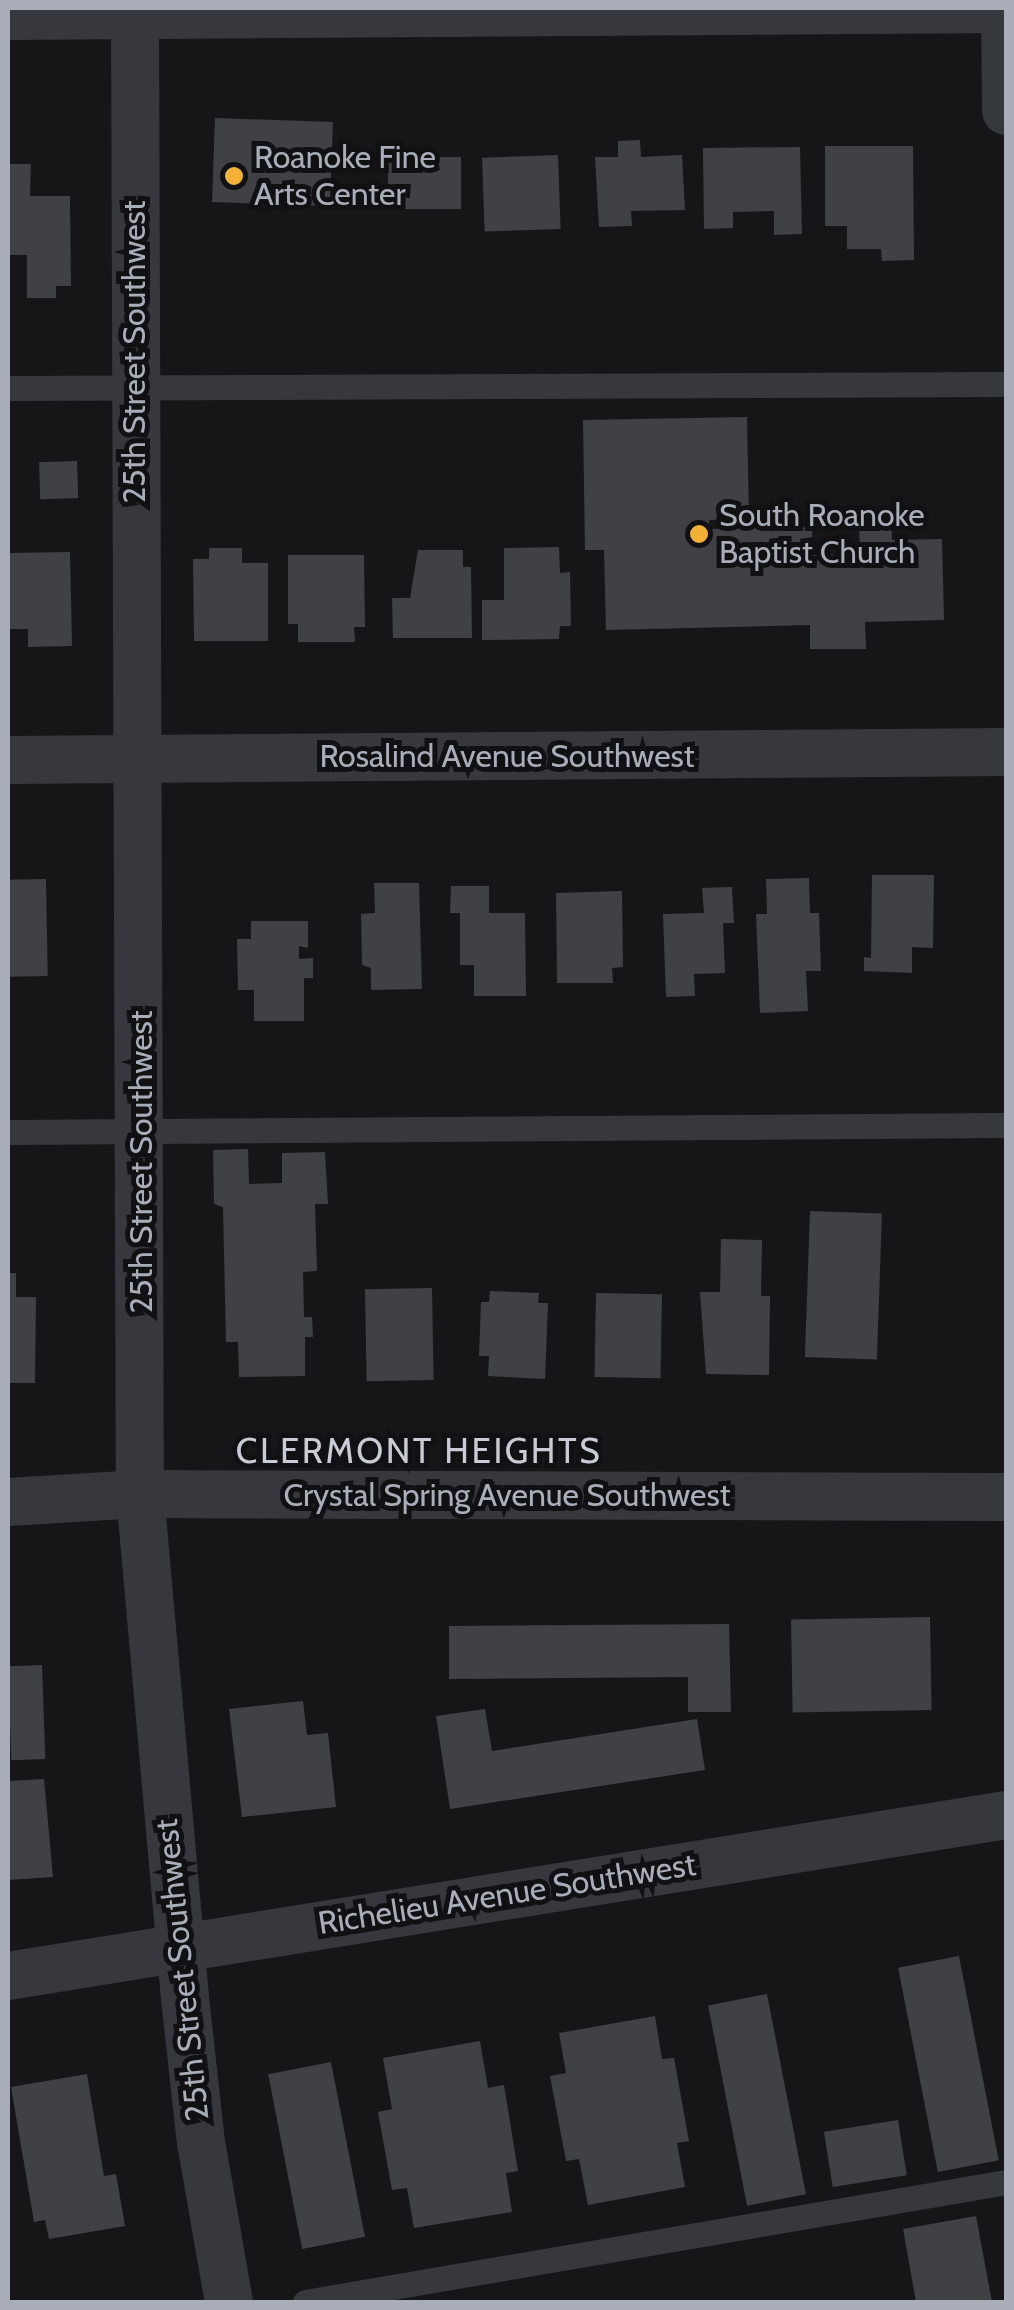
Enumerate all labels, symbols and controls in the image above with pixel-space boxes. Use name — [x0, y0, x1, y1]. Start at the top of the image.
place label: Roanoke Fine Arts Center — [254, 139, 436, 214]
marker: Roanoke Fine Arts Center — [223, 165, 245, 187]
street label: 25th Street Southwest — [115, 200, 153, 504]
place label: South Roanoke Baptist Church — [719, 497, 925, 572]
marker: South Roanoke Baptist Church — [688, 523, 710, 545]
street label: Rosalind Avenue Southwest — [319, 737, 695, 775]
street label: 25th Street Southwest — [122, 1010, 160, 1314]
district label: CLERMONT HEIGHTS — [236, 1430, 602, 1472]
street label: Crystal Spring Avenue Southwest — [283, 1476, 731, 1514]
street label: 25th Street Southwest — [147, 1817, 217, 2123]
street label: Richelieu Avenue Southwest — [315, 1845, 699, 1943]

